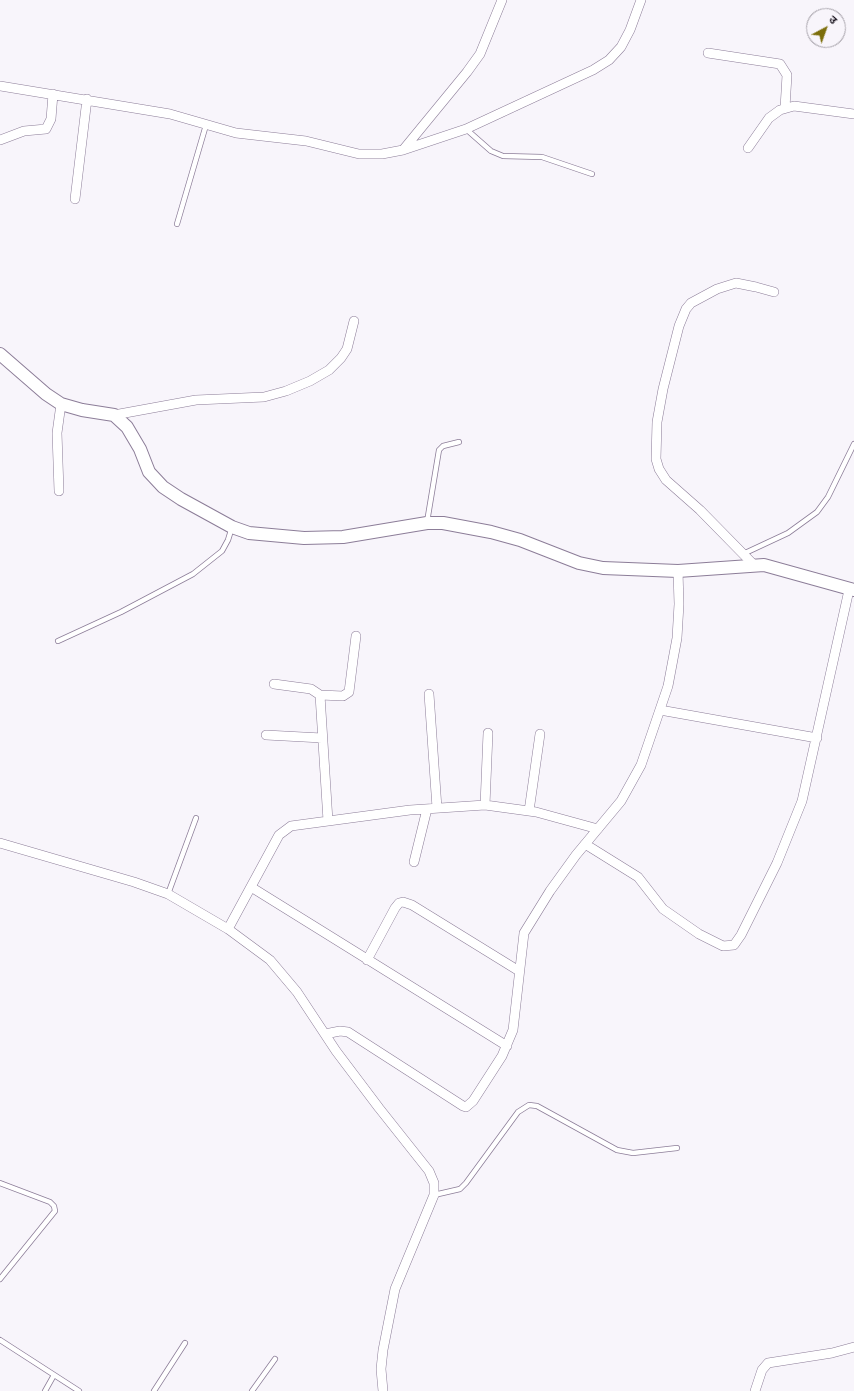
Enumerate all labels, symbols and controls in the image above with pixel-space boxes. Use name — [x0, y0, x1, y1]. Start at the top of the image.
north arrow — [806, 8, 846, 48]
text: उ — [826, 12, 841, 27]

